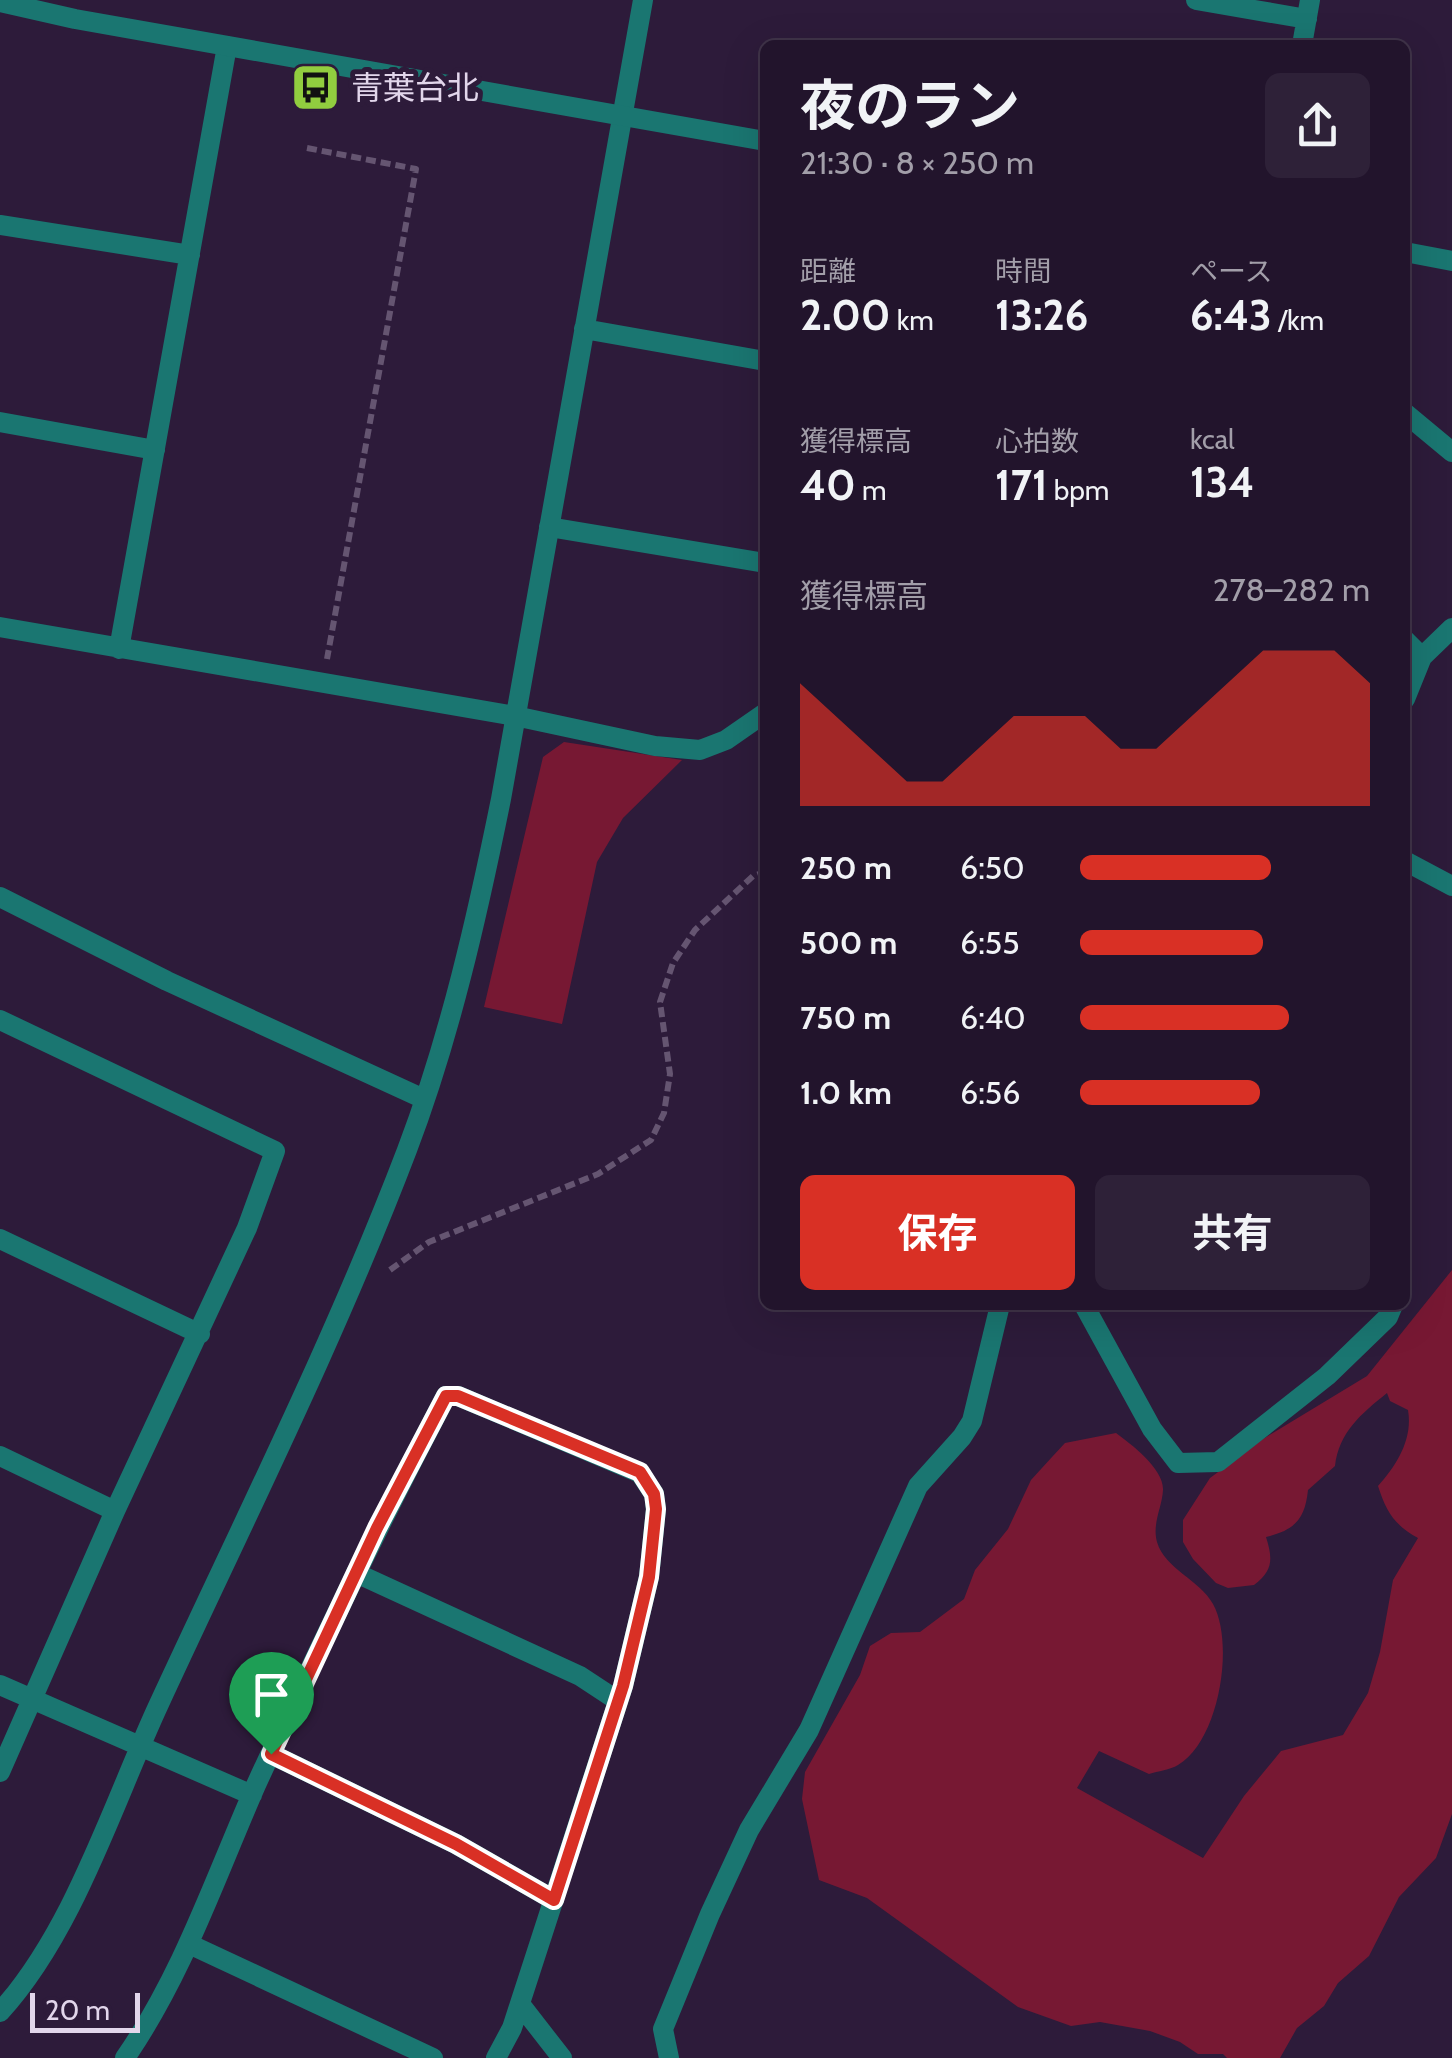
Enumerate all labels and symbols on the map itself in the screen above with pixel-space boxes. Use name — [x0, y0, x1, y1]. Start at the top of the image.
bus stop icon: 青葉台北 — [290, 61, 342, 113]
place label: 青葉台北 — [351, 68, 479, 107]
pin — [229, 1652, 314, 1755]
scale bar — [30, 1988, 140, 2032]

